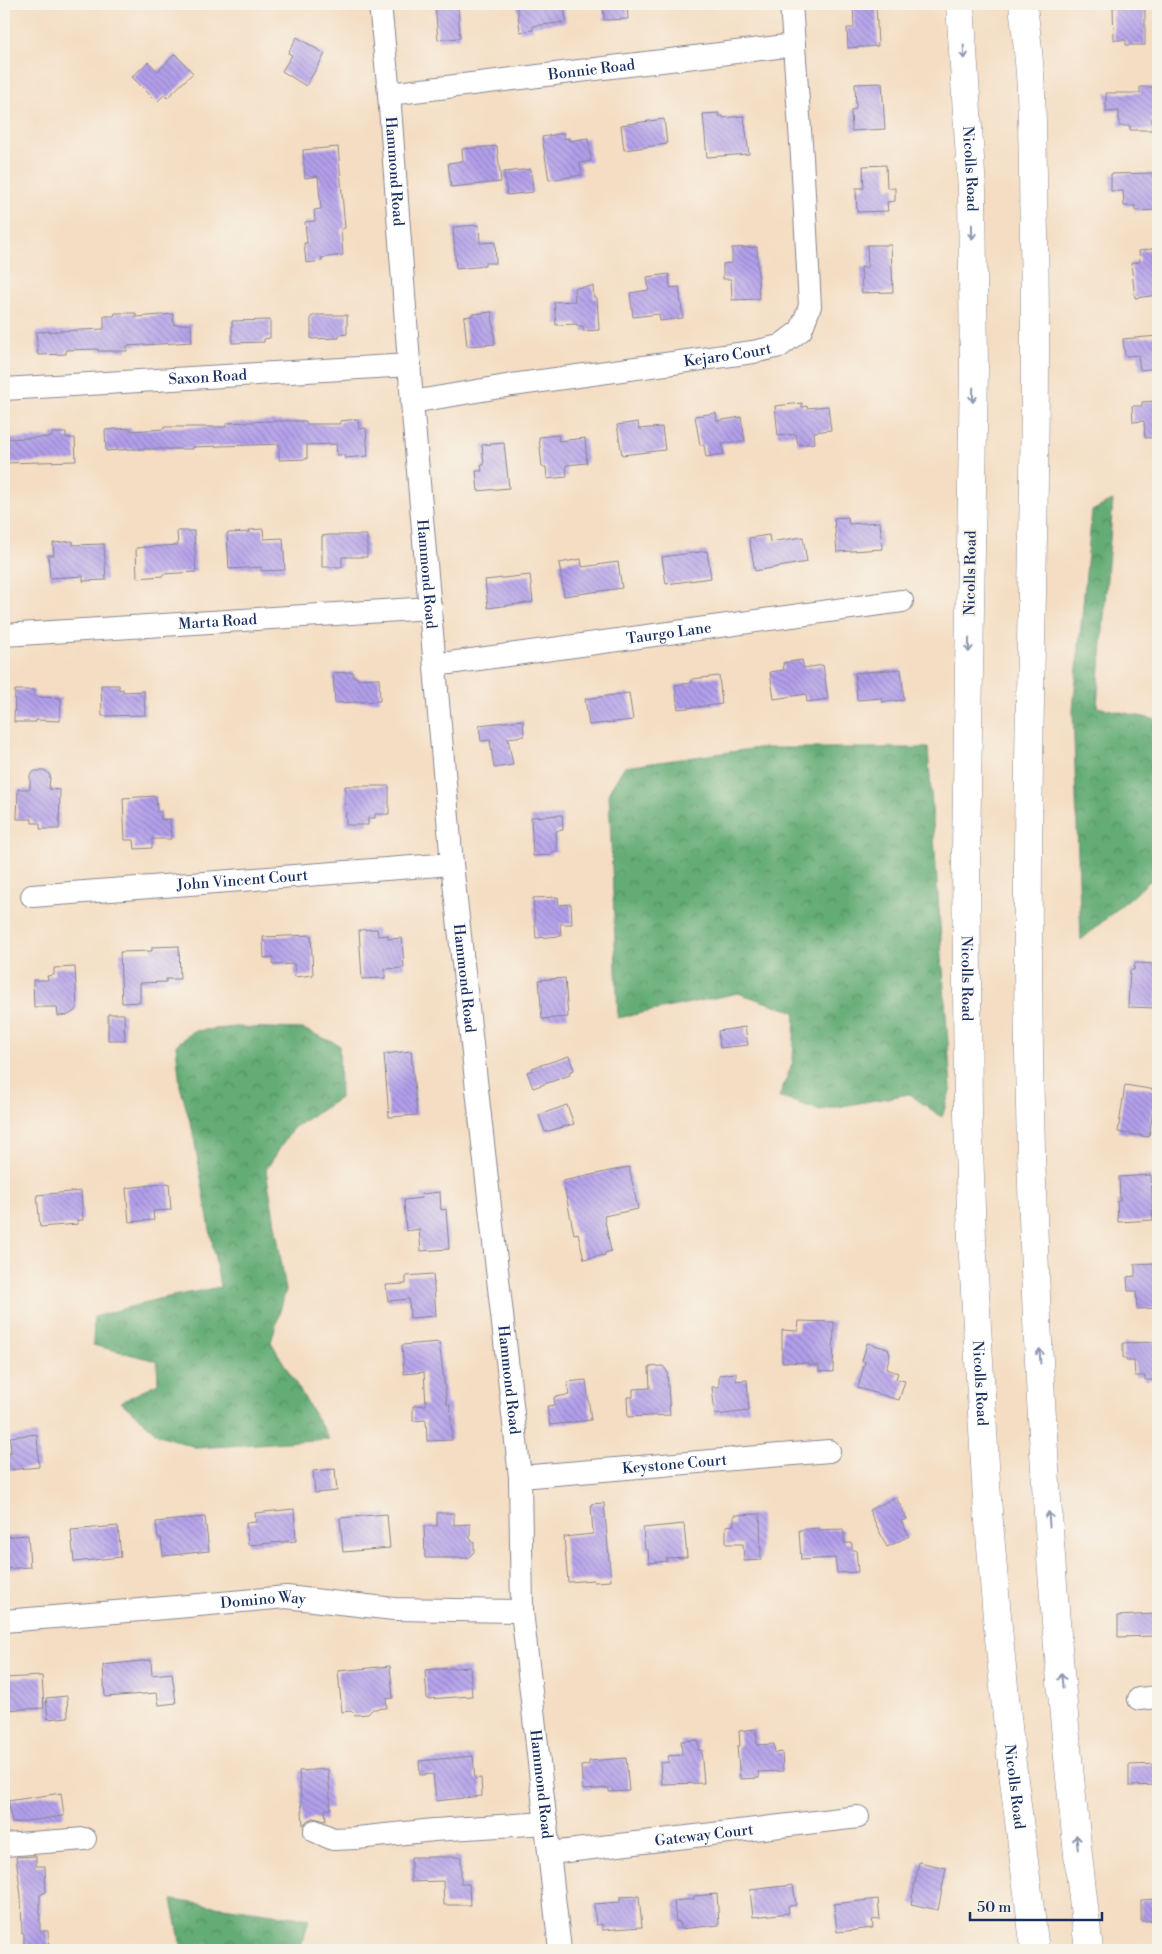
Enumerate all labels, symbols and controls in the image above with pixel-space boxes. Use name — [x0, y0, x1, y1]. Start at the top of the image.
one-way arrow — [959, 44, 968, 60]
street label: Bonnie Road — [546, 55, 637, 85]
street label: Hammond Road — [381, 116, 408, 227]
street label: Nicolls Road — [958, 125, 981, 212]
one-way arrow — [968, 224, 977, 240]
street label: Kejaro Court — [683, 339, 774, 371]
street label: Saxon Road — [168, 366, 248, 389]
one-way arrow — [969, 386, 978, 402]
street label: Hammond Road — [412, 519, 441, 630]
street label: Nicolls Road — [960, 530, 981, 616]
street label: Marta Road — [178, 610, 258, 634]
street label: Taurgo Lane — [625, 618, 713, 649]
one-way arrow — [964, 636, 973, 652]
street label: John Vincent Court — [175, 866, 309, 895]
street label: Hammond Road — [449, 923, 480, 1034]
street label: Nicolls Road — [957, 936, 976, 1022]
street label: Hammond Road — [493, 1324, 524, 1436]
street label: Nicolls Road — [968, 1340, 992, 1427]
one-way arrow — [1035, 1349, 1044, 1365]
street label: Keystone Court — [621, 1451, 728, 1478]
one-way arrow — [1045, 1511, 1054, 1527]
street label: Domino Way — [219, 1587, 308, 1613]
one-way arrow — [1057, 1673, 1067, 1689]
street label: Hammond Road — [525, 1729, 557, 1840]
street label: Nicolls Road — [1000, 1743, 1029, 1831]
street label: Gateway Court — [654, 1820, 755, 1851]
one-way arrow — [1072, 1835, 1082, 1851]
scale bar — [970, 1889, 1102, 1921]
text: 50 m — [977, 1898, 1011, 1917]

